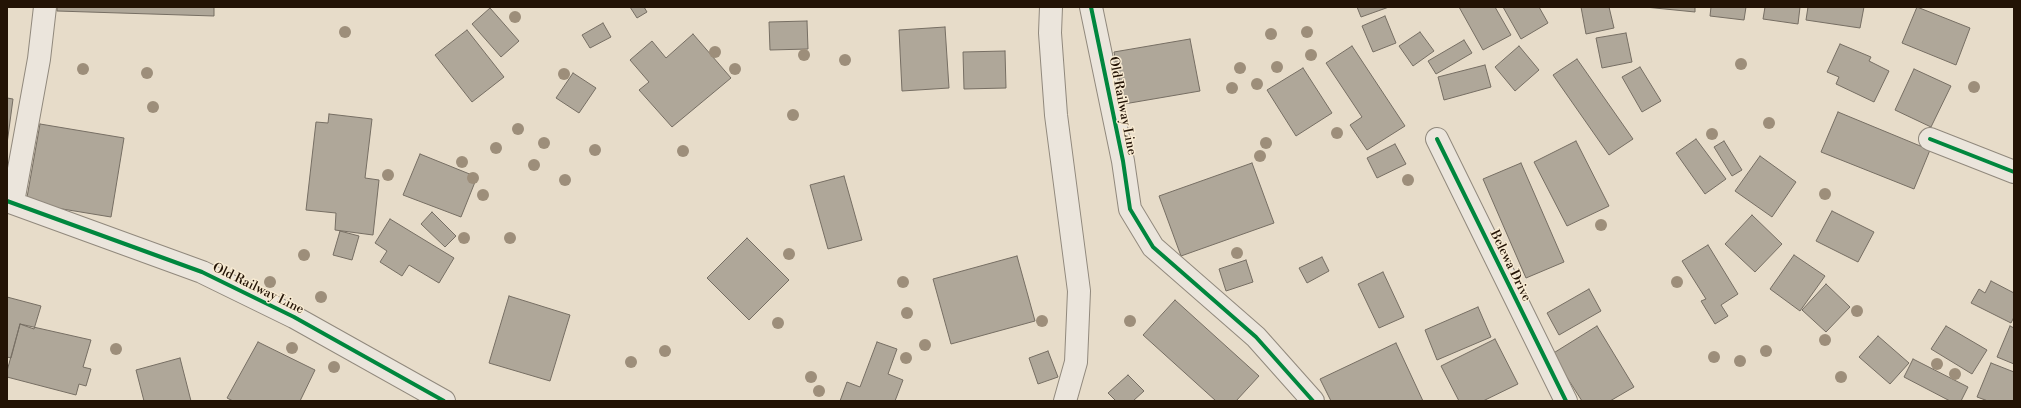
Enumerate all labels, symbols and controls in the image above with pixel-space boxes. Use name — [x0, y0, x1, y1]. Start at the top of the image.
street label: Old Railway Line — [1105, 56, 1139, 156]
street label: Belewa Drive — [1486, 228, 1534, 304]
street label: Old Railway Line — [210, 260, 306, 318]

